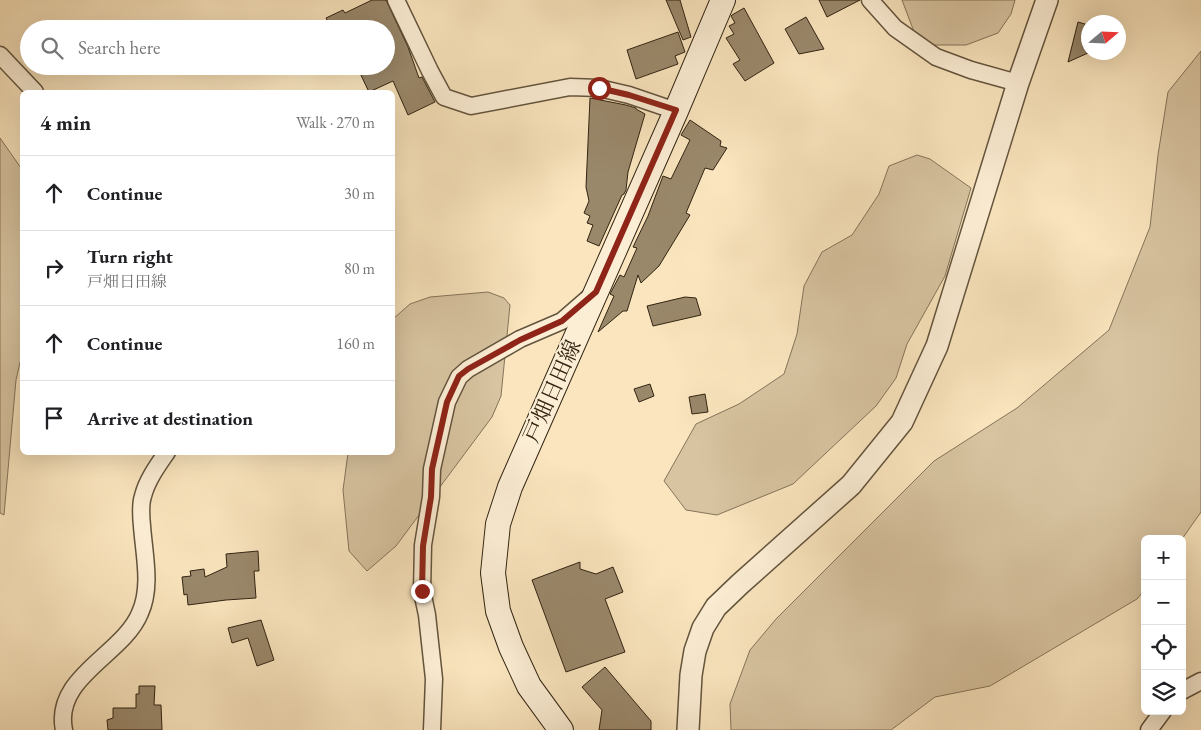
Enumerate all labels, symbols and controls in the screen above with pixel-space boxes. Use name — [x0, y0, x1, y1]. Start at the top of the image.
north arrow — [1081, 15, 1126, 60]
search box — [20, 20, 395, 75]
icon: search — [38, 34, 66, 62]
text: Search here — [78, 35, 160, 60]
route start — [588, 77, 611, 100]
text: 4 min — [40, 109, 91, 136]
text: Walk · 270 m — [296, 112, 375, 133]
icon: ahead — [40, 179, 68, 207]
text: Continue — [87, 181, 162, 206]
text: 30 m — [344, 183, 375, 204]
text: Turn right — [87, 244, 173, 269]
icon: right — [40, 254, 68, 282]
text: 80 m — [344, 258, 375, 279]
text: 戸畑日田線 — [87, 271, 167, 292]
icon: ahead — [40, 329, 68, 357]
text: Continue — [87, 331, 162, 356]
text: 160 m — [336, 333, 375, 354]
street label: 戸畑日田線 — [516, 335, 588, 447]
icon: arrive — [40, 404, 68, 432]
text: Arrive at destination — [87, 406, 253, 431]
map controls — [1141, 535, 1186, 715]
button: + — [1141, 535, 1186, 580]
route end — [411, 580, 434, 603]
button: − — [1141, 580, 1186, 625]
button: locate — [1141, 625, 1186, 670]
button: layers — [1141, 670, 1186, 715]

